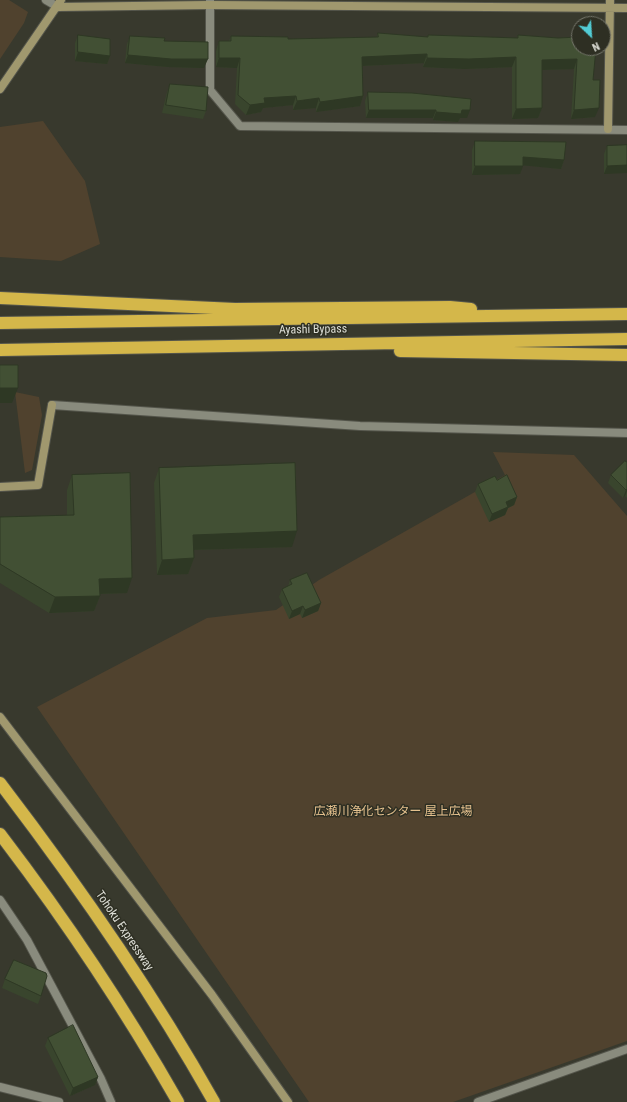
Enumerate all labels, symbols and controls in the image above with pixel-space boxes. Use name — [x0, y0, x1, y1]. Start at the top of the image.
north arrow — [571, 16, 611, 56]
text: N — [590, 39, 602, 54]
street label: Ayashi Bypass — [279, 322, 347, 338]
park label: 広瀬川浄化センター 屋上広場 — [314, 805, 472, 819]
street label: Tohoku Expressway — [92, 888, 156, 974]

